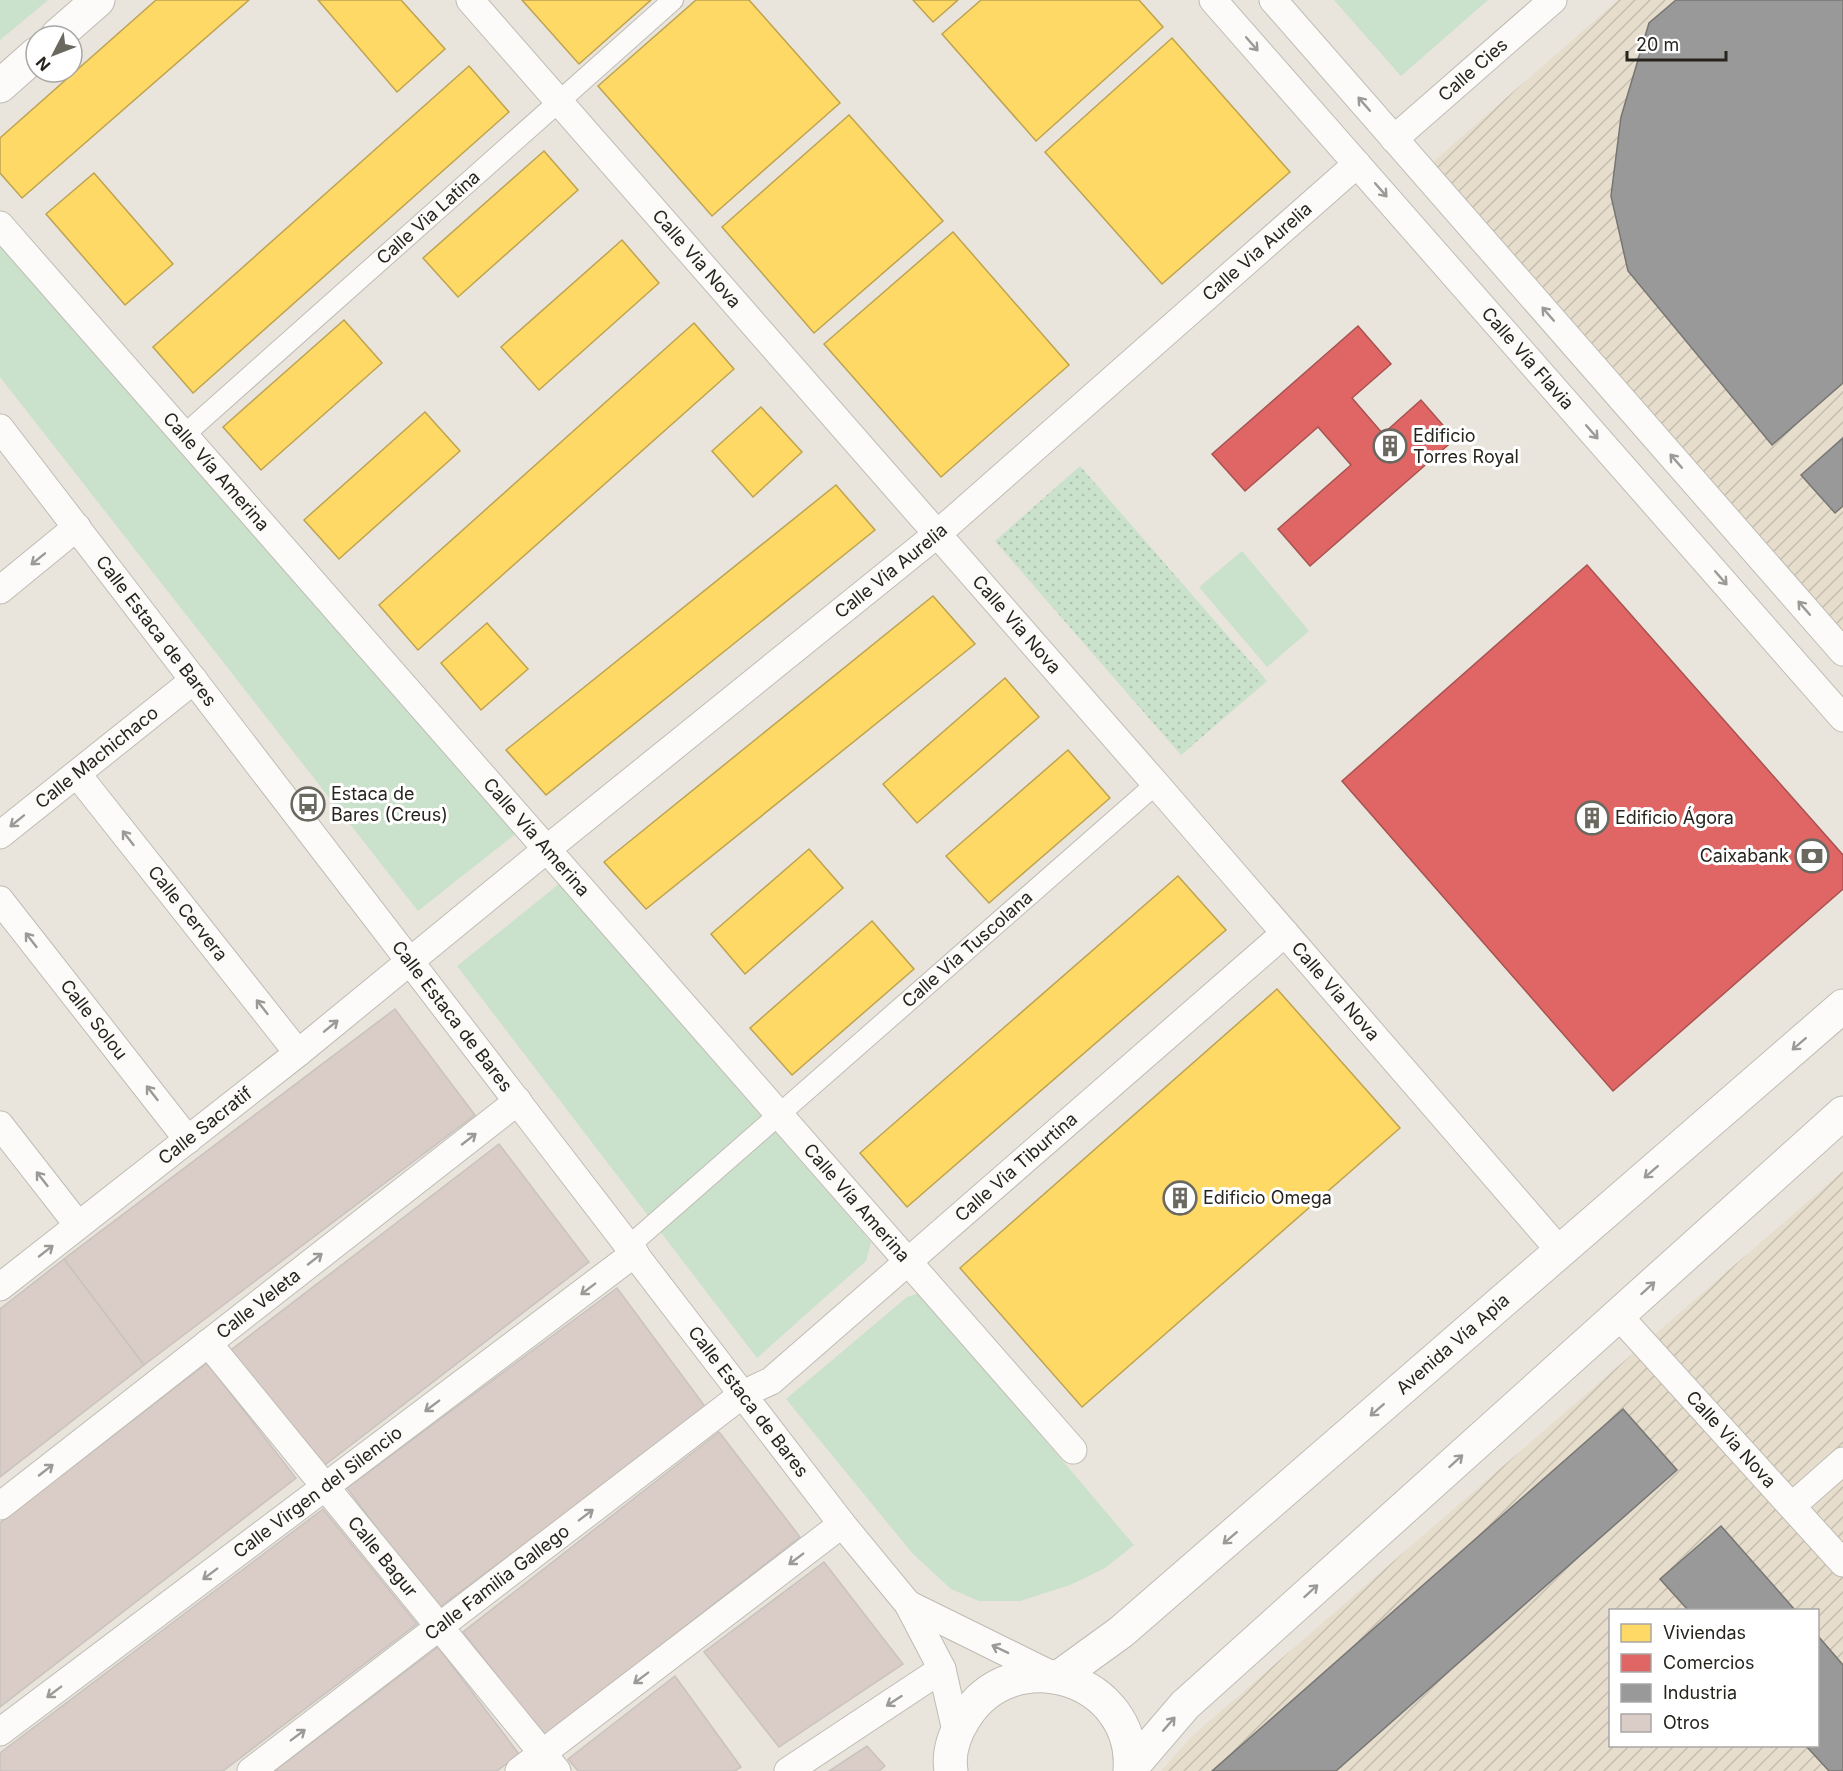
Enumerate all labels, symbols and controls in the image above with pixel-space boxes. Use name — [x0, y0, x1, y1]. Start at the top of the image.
north arrow — [24, 24, 84, 84]
scale bar — [1627, 24, 1726, 62]
street label: Calle Cies — [1434, 34, 1512, 105]
text: 20 m — [1636, 34, 1679, 55]
one-way arrow — [1245, 36, 1259, 51]
text: N — [31, 53, 54, 75]
one-way arrow — [1357, 97, 1371, 112]
street label: Calle Via Latina — [372, 166, 484, 269]
one-way arrow — [1373, 182, 1387, 198]
street label: Calle Via Aurelia — [1198, 198, 1316, 305]
street label: Calle Via Nova — [648, 205, 746, 312]
street label: Calle Vía Flavia — [1478, 303, 1578, 414]
one-way arrow — [1541, 306, 1554, 322]
street label: Calle Vía Amerina — [159, 408, 274, 535]
one-way arrow — [1585, 424, 1599, 439]
place label: Edificio Torres Royal — [1413, 425, 1519, 467]
building icon: Edificio Torres Royal — [1372, 428, 1408, 464]
one-way arrow — [1669, 454, 1683, 469]
street label: Calle Via Aurelia — [830, 519, 951, 622]
street label: Calle Estaca de Bares — [92, 551, 221, 710]
one-way arrow — [31, 552, 47, 565]
street label: Calle Via Nova — [968, 571, 1066, 678]
one-way arrow — [1714, 571, 1728, 586]
one-way arrow — [1798, 600, 1811, 616]
street label: Calle Machichaco — [31, 702, 162, 813]
street label: Calle Vía Amerina — [479, 774, 594, 900]
place label: Estaca de Bares (Creus) — [331, 783, 448, 825]
bus stop icon: Estaca de Bares (Creus) — [290, 786, 326, 822]
building icon: Edificio Ágora — [1574, 800, 1610, 836]
place label: Edificio Ágora — [1615, 806, 1734, 828]
one-way arrow — [9, 815, 25, 828]
one-way arrow — [121, 830, 134, 846]
bank icon: Caixabank — [1794, 838, 1830, 874]
place label: Caixabank — [1700, 845, 1789, 866]
street label: Calle Cervera — [144, 861, 232, 965]
street label: Calle Via Tuscolana — [898, 886, 1036, 1012]
one-way arrow — [25, 932, 38, 948]
street label: Calle Estaca de Bares — [388, 937, 517, 1096]
street label: Calle Via Nova — [1287, 937, 1384, 1045]
street label: Calle Solou — [56, 975, 132, 1064]
one-way arrow — [255, 1000, 269, 1015]
one-way arrow — [323, 1020, 339, 1033]
one-way arrow — [1792, 1037, 1807, 1051]
street label: Calle Sacratif — [154, 1082, 256, 1169]
one-way arrow — [145, 1086, 158, 1102]
street label: Calle Via Tiburtina — [950, 1108, 1081, 1226]
one-way arrow — [461, 1132, 477, 1145]
street label: Calle Vía Amerina — [800, 1139, 914, 1266]
one-way arrow — [1643, 1165, 1659, 1178]
one-way arrow — [36, 1172, 49, 1188]
building icon: Edificio Omega — [1162, 1180, 1198, 1216]
place label: Edificio Omega — [1203, 1187, 1332, 1208]
one-way arrow — [38, 1245, 54, 1258]
one-way arrow — [307, 1252, 323, 1265]
street label: Calle Veleta — [212, 1264, 304, 1343]
one-way arrow — [1640, 1281, 1655, 1295]
one-way arrow — [580, 1282, 596, 1295]
street label: Avenida Vía Apia — [1392, 1289, 1513, 1398]
street label: Calle Estaca de Bares — [684, 1322, 813, 1481]
street label: Calle Via Nova — [1682, 1386, 1781, 1492]
one-way arrow — [425, 1400, 441, 1413]
one-way arrow — [1370, 1403, 1385, 1417]
street label: Calle Virgen del Silencio — [229, 1422, 406, 1562]
one-way arrow — [1449, 1454, 1464, 1468]
one-way arrow — [38, 1463, 54, 1476]
one-way arrow — [578, 1508, 594, 1521]
street label: Calle Bagur — [344, 1512, 422, 1601]
street label: Calle Familia Gallego — [420, 1520, 573, 1644]
one-way arrow — [1222, 1531, 1238, 1544]
one-way arrow — [788, 1553, 804, 1566]
one-way arrow — [202, 1568, 218, 1581]
one-way arrow — [1304, 1584, 1319, 1598]
legend — [1609, 1609, 1819, 1747]
text: Viviendas — [1663, 1622, 1746, 1643]
one-way arrow — [992, 1643, 1009, 1655]
text: Comercios — [1663, 1652, 1755, 1673]
one-way arrow — [633, 1671, 649, 1684]
text: Industria — [1663, 1682, 1737, 1703]
one-way arrow — [46, 1685, 62, 1698]
one-way arrow — [885, 1695, 902, 1708]
text: Otros — [1663, 1712, 1709, 1733]
one-way arrow — [1162, 1717, 1176, 1732]
one-way arrow — [290, 1729, 306, 1742]

